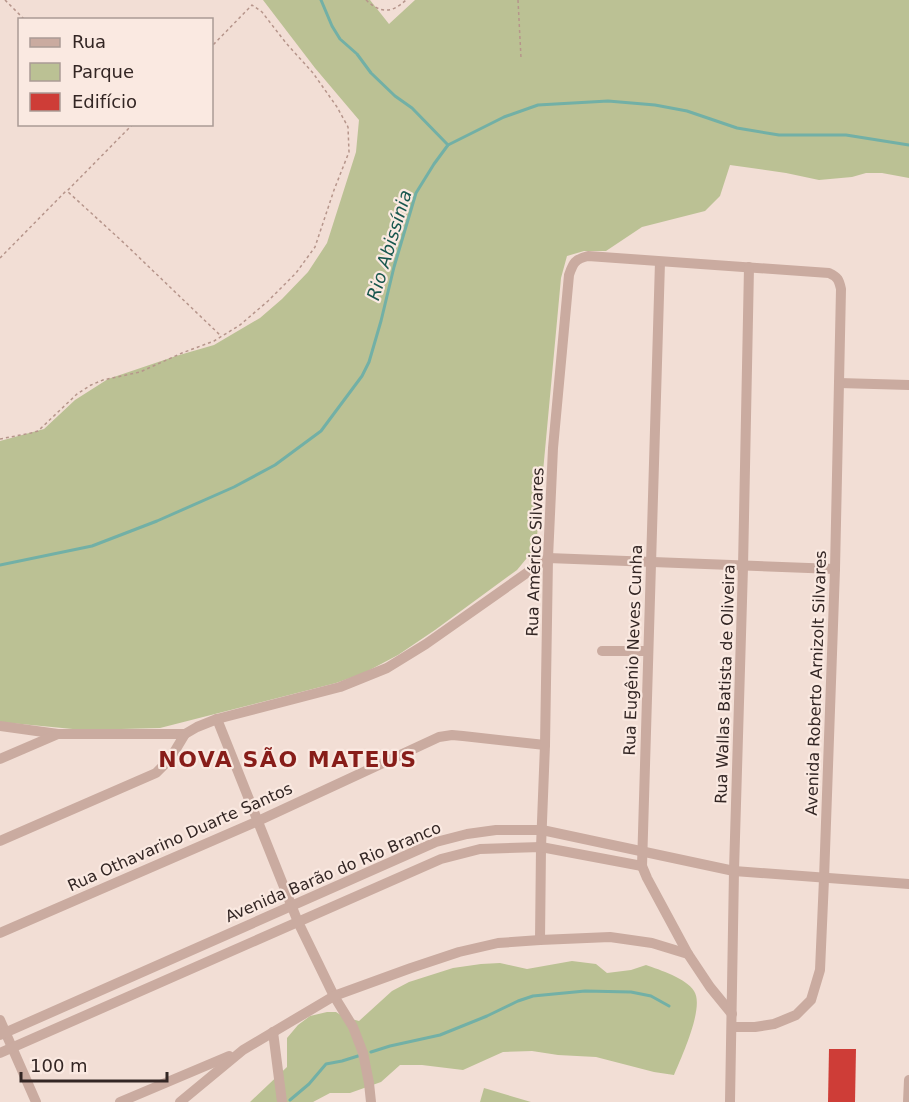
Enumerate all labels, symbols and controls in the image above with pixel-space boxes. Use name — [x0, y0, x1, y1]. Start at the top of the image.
legend — [18, 18, 213, 126]
text: Rua — [72, 31, 106, 52]
text: Parque — [72, 61, 134, 82]
text: Edifício — [72, 91, 137, 112]
water label: Rio Abissínia — [362, 187, 416, 303]
street label: Rua Américo Silvares — [523, 467, 547, 637]
street label: Rua Eugênio Neves Cunha — [620, 544, 646, 756]
street label: Avenida Roberto Arnizolt Silvares — [802, 550, 830, 816]
street label: Rua Wallas Batista de Oliveira — [711, 564, 739, 804]
district label: NOVA SÃO MATEUS — [158, 747, 418, 772]
street label: Rua Othavarino Duarte Santos — [65, 779, 295, 895]
street label: Avenida Barão do Rio Branco — [222, 818, 444, 926]
scale bar — [21, 1045, 166, 1083]
text: 100 m — [30, 1055, 88, 1076]

